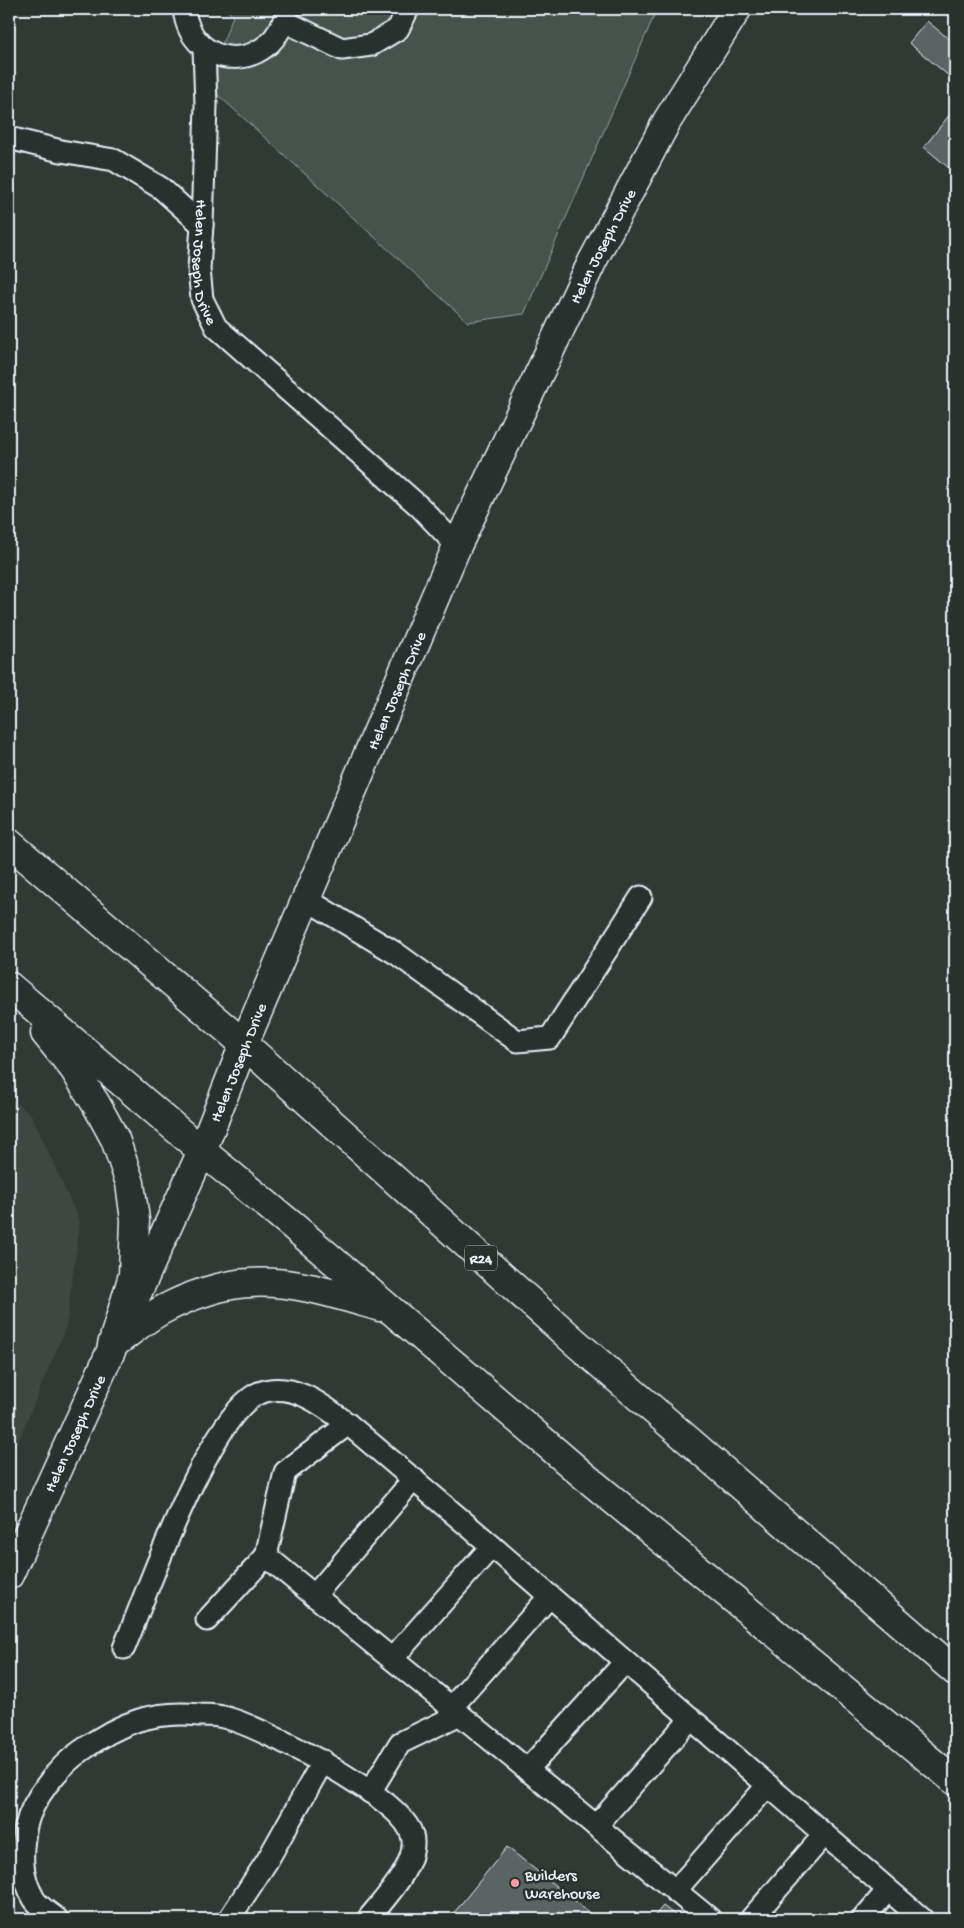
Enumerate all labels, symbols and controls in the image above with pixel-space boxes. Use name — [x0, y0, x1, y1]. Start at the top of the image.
street label: Helen Joseph Drive — [568, 186, 642, 308]
street label: Helen Joseph Drive — [186, 199, 220, 330]
street label: Helen Joseph Drive — [365, 629, 433, 753]
street label: Helen Joseph Drive — [208, 1000, 273, 1126]
road number: R24 — [465, 1246, 497, 1270]
street label: Helen Joseph Drive — [42, 1372, 112, 1496]
place label: Builders Warehouse — [524, 1868, 601, 1905]
marker: Builders Warehouse — [509, 1877, 521, 1889]

